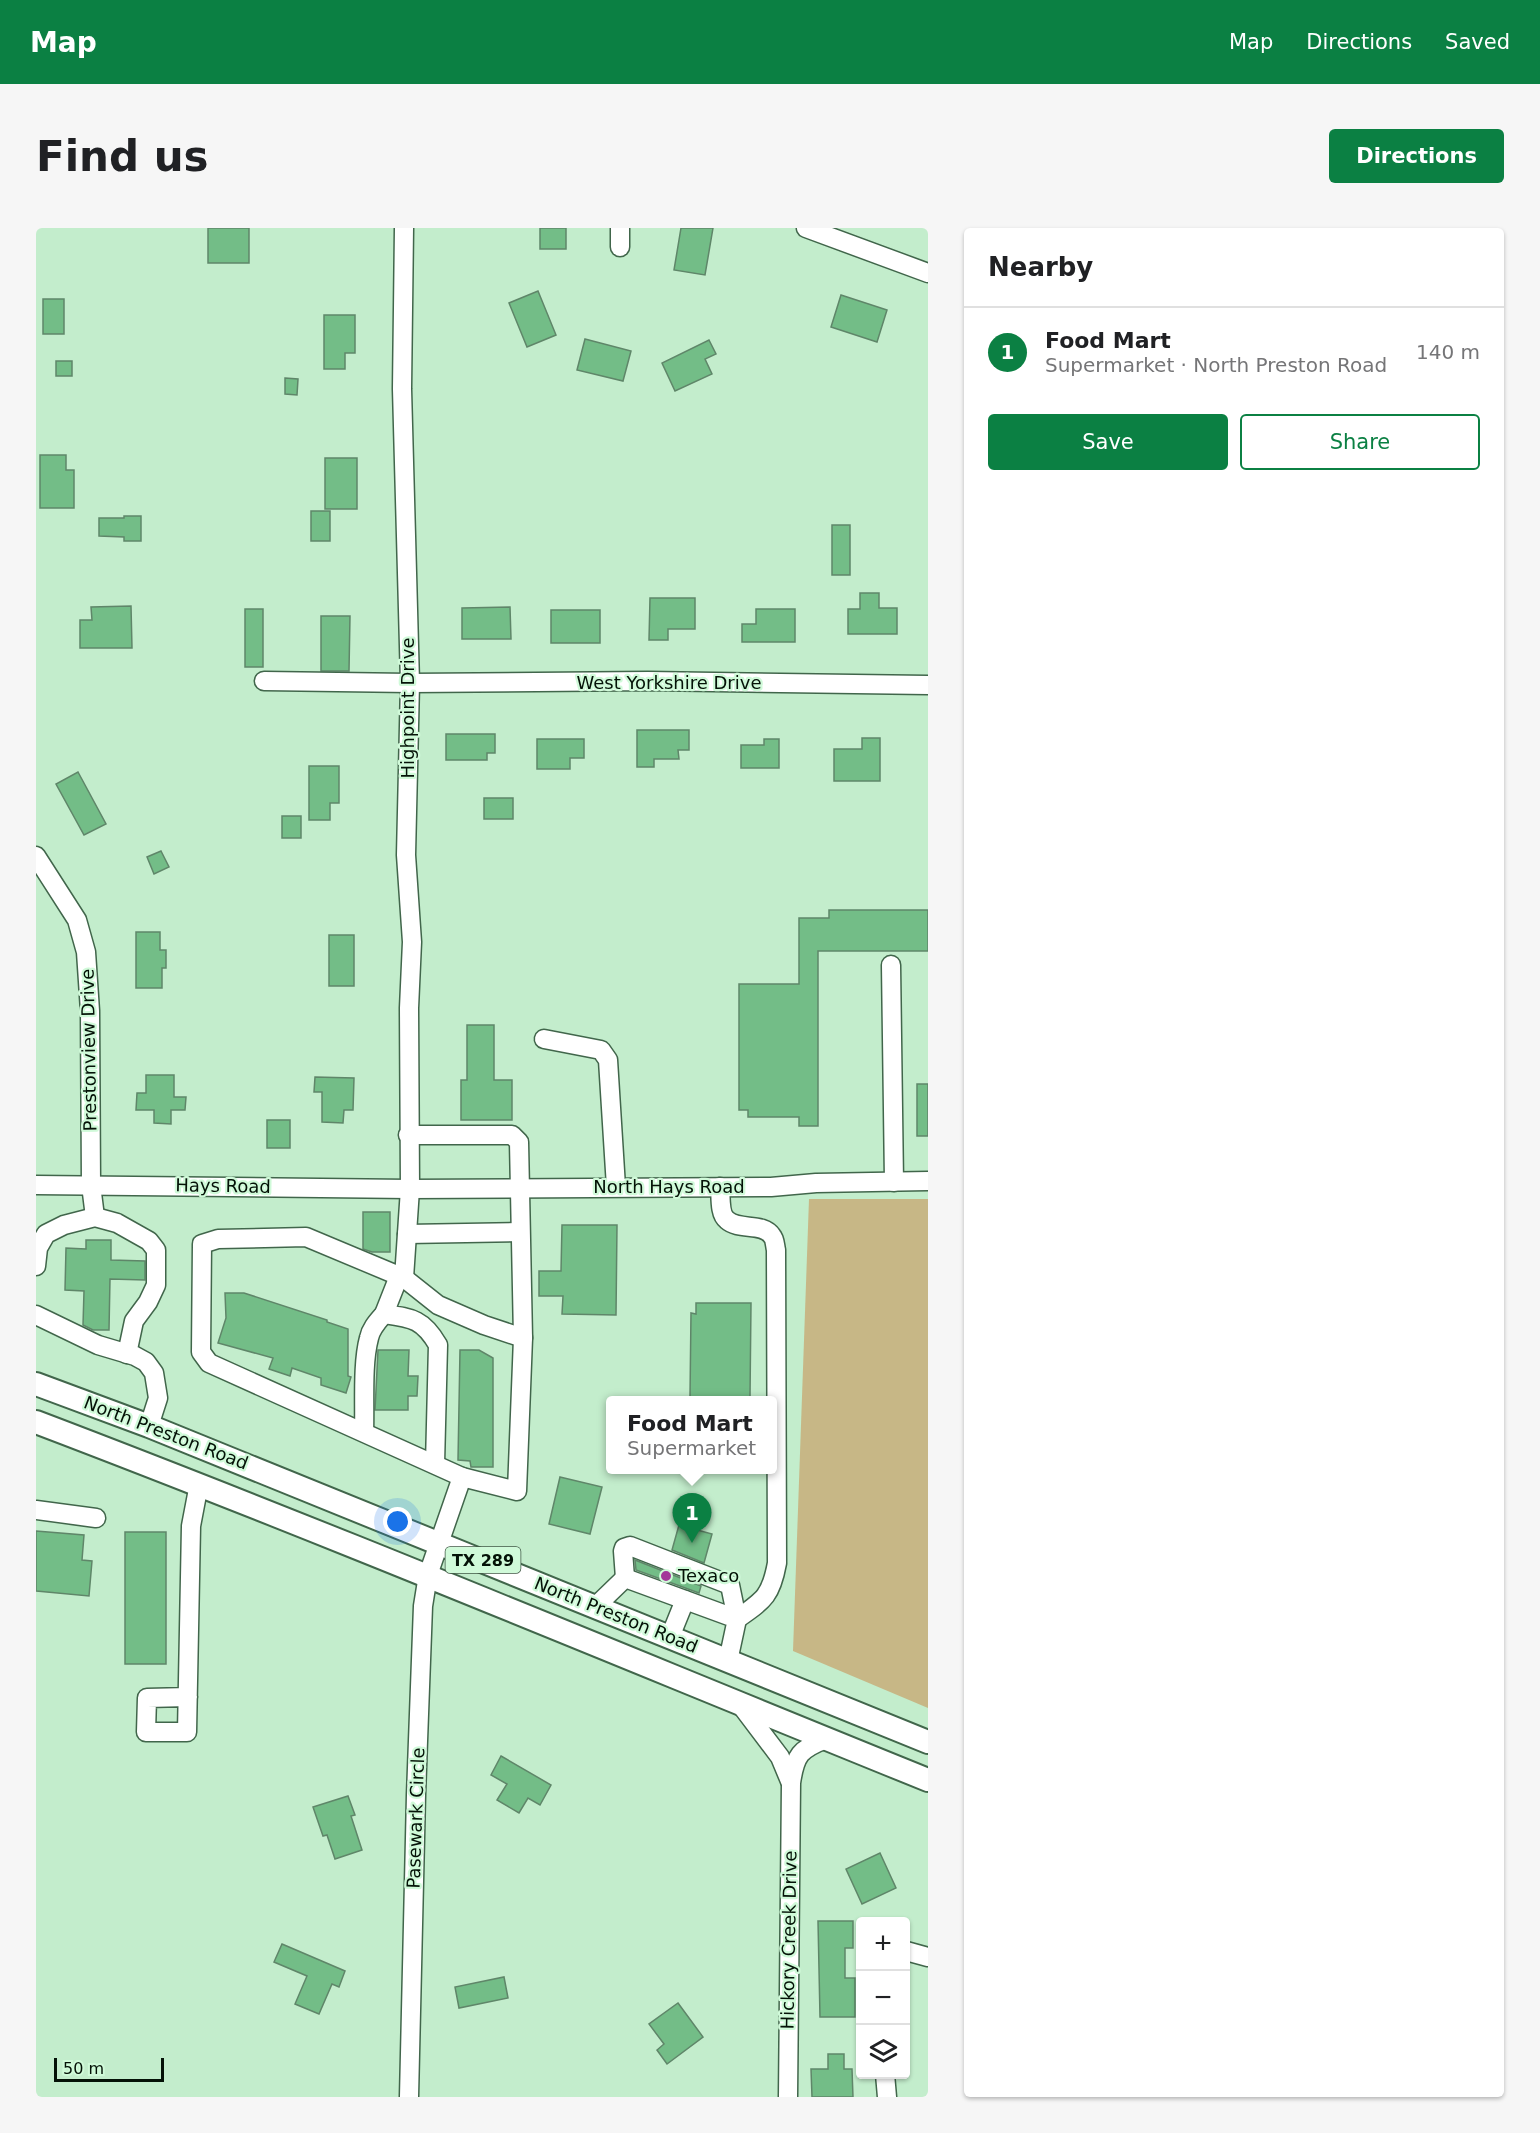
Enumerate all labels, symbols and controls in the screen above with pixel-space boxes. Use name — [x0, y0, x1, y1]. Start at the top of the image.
text: Map — [30, 26, 97, 59]
text: Map — [1229, 30, 1273, 54]
text: Directions — [1306, 30, 1412, 54]
text: Saved — [1445, 30, 1510, 54]
button: Directions — [1329, 129, 1504, 183]
text: Find us — [36, 132, 209, 181]
text: Nearby — [988, 252, 1093, 282]
text: Food Mart — [1045, 328, 1171, 353]
text: 1 — [1001, 340, 1014, 364]
text: 140 m — [1416, 340, 1480, 364]
text: Supermarket · North Preston Road — [1045, 353, 1387, 377]
button: Save — [988, 414, 1228, 470]
button: Share — [1240, 414, 1480, 470]
street label: Highpoint Drive — [397, 638, 418, 779]
street label: West Yorkshire Drive — [577, 672, 762, 693]
street label: Prestonview Drive — [77, 969, 100, 1131]
street label: Hays Road — [175, 1174, 271, 1197]
street label: North Hays Road — [593, 1176, 745, 1197]
street label: North Preston Road — [81, 1391, 251, 1474]
popup — [606, 1396, 777, 1474]
text: Food Mart — [627, 1411, 753, 1436]
text: Supermarket — [627, 1436, 756, 1460]
pin: 1 — [672, 1494, 712, 1543]
your location — [383, 1507, 412, 1536]
road number: TX 289 — [446, 1547, 520, 1573]
place label: Texaco — [677, 1565, 739, 1586]
marker: Texaco — [659, 1569, 673, 1583]
street label: North Preston Road — [531, 1572, 701, 1657]
street label: Pasewark Circle — [403, 1747, 428, 1889]
street label: Hickory Creek Drive — [776, 1850, 801, 2030]
map controls — [856, 1917, 910, 2079]
button: + — [856, 1917, 910, 1971]
button: − — [856, 1971, 910, 2025]
button: layers — [856, 2025, 910, 2079]
scale bar — [54, 2055, 164, 2082]
text: 50 m — [63, 2059, 104, 2078]

